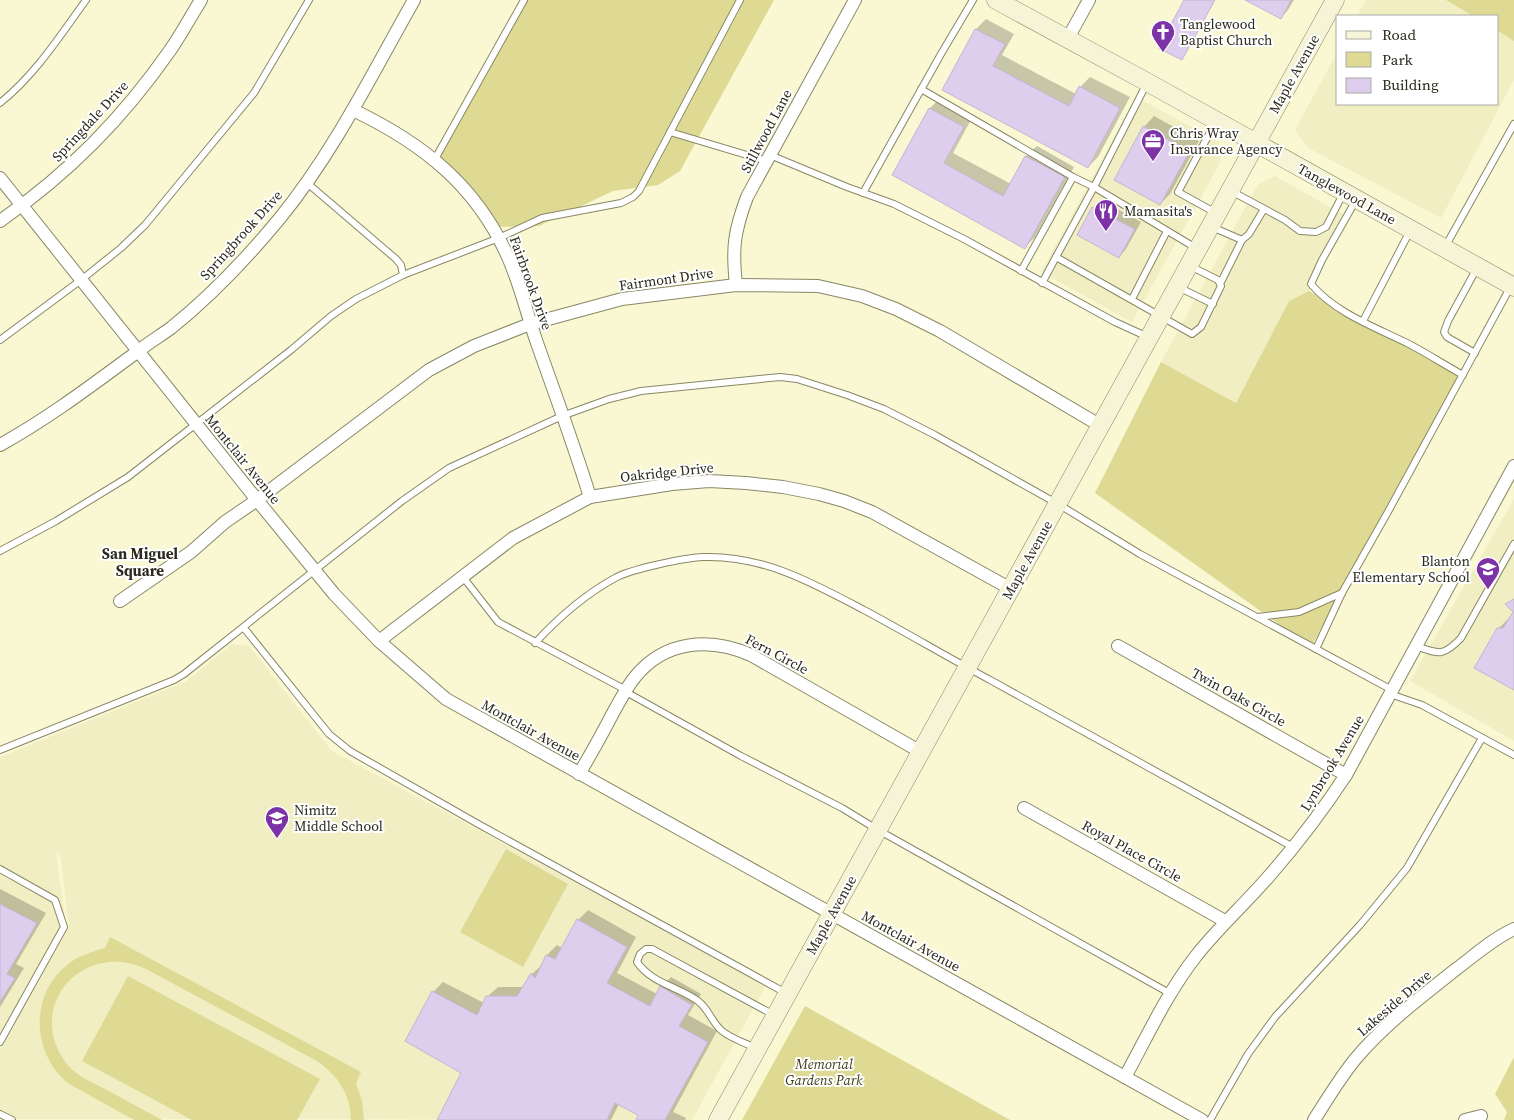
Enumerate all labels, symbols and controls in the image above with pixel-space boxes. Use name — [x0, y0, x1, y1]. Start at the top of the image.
place label: Tanglewood Baptist Church — [1180, 14, 1273, 50]
legend — [1336, 15, 1499, 105]
church icon: Tanglewood Baptist Church — [1150, 19, 1176, 53]
text: Road — [1382, 24, 1416, 45]
street label: Maple Avenue — [1264, 31, 1324, 117]
text: Park — [1382, 49, 1414, 70]
text: Building — [1382, 74, 1439, 95]
street label: Springdale Drive — [47, 76, 133, 166]
street label: Stillwood Lane — [736, 86, 796, 176]
place label: Chris Wray Insurance Agency — [1170, 123, 1283, 159]
office icon: Chris Wray Insurance Agency — [1140, 128, 1166, 162]
street label: Tanglewood Lane — [1294, 159, 1400, 229]
street label: Springbrook Drive — [195, 186, 287, 284]
restaurant icon: Mamasita's — [1093, 198, 1119, 232]
place label: Mamasita's — [1124, 201, 1192, 221]
street label: Fairbrook Drive — [505, 233, 557, 333]
street label: Fairmont Drive — [618, 262, 714, 296]
street label: Montclair Avenue — [201, 410, 285, 508]
street label: Oakridge Drive — [619, 457, 715, 487]
street label: Maple Avenue — [997, 517, 1057, 603]
district label: San Miguel Square — [102, 543, 178, 581]
place label: Blanton Elementary School — [1352, 551, 1471, 587]
school or university icon: Blanton Elementary School — [1475, 556, 1501, 590]
street label: Fern Circle — [742, 629, 812, 679]
street label: Twin Oaks Circle — [1188, 663, 1290, 731]
street label: Montclair Avenue — [478, 695, 584, 765]
street label: Lynbrook Avenue — [1295, 711, 1369, 815]
place label: Nimitz Middle School — [294, 800, 383, 836]
school or university icon: Nimitz Middle School — [264, 805, 290, 839]
street label: Royal Place Circle — [1078, 815, 1186, 887]
street label: Maple Avenue — [801, 872, 861, 958]
street label: Montclair Avenue — [858, 906, 964, 976]
street label: Lakeside Drive — [1353, 965, 1435, 1041]
park label: Memorial Gardens Park — [785, 1054, 863, 1090]

